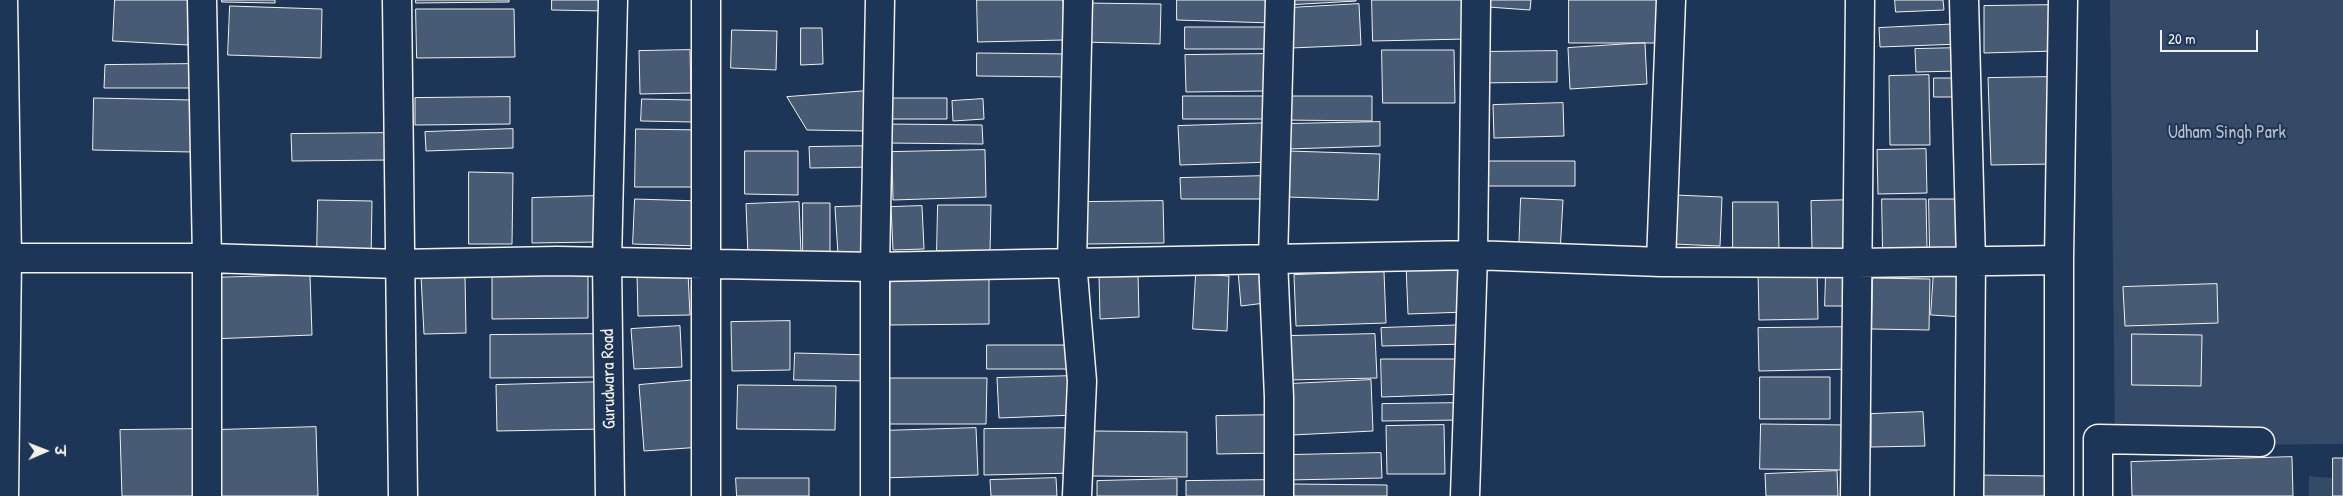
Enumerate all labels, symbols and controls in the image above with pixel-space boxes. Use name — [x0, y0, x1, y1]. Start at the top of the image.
scale bar — [2163, 20, 2260, 52]
text: 20 m — [2168, 28, 2195, 49]
park label: Udham Singh Park — [2168, 122, 2286, 144]
street label: Gurudwara Road — [597, 329, 621, 429]
north arrow — [20, 426, 70, 476]
text: उ — [51, 446, 70, 456]

